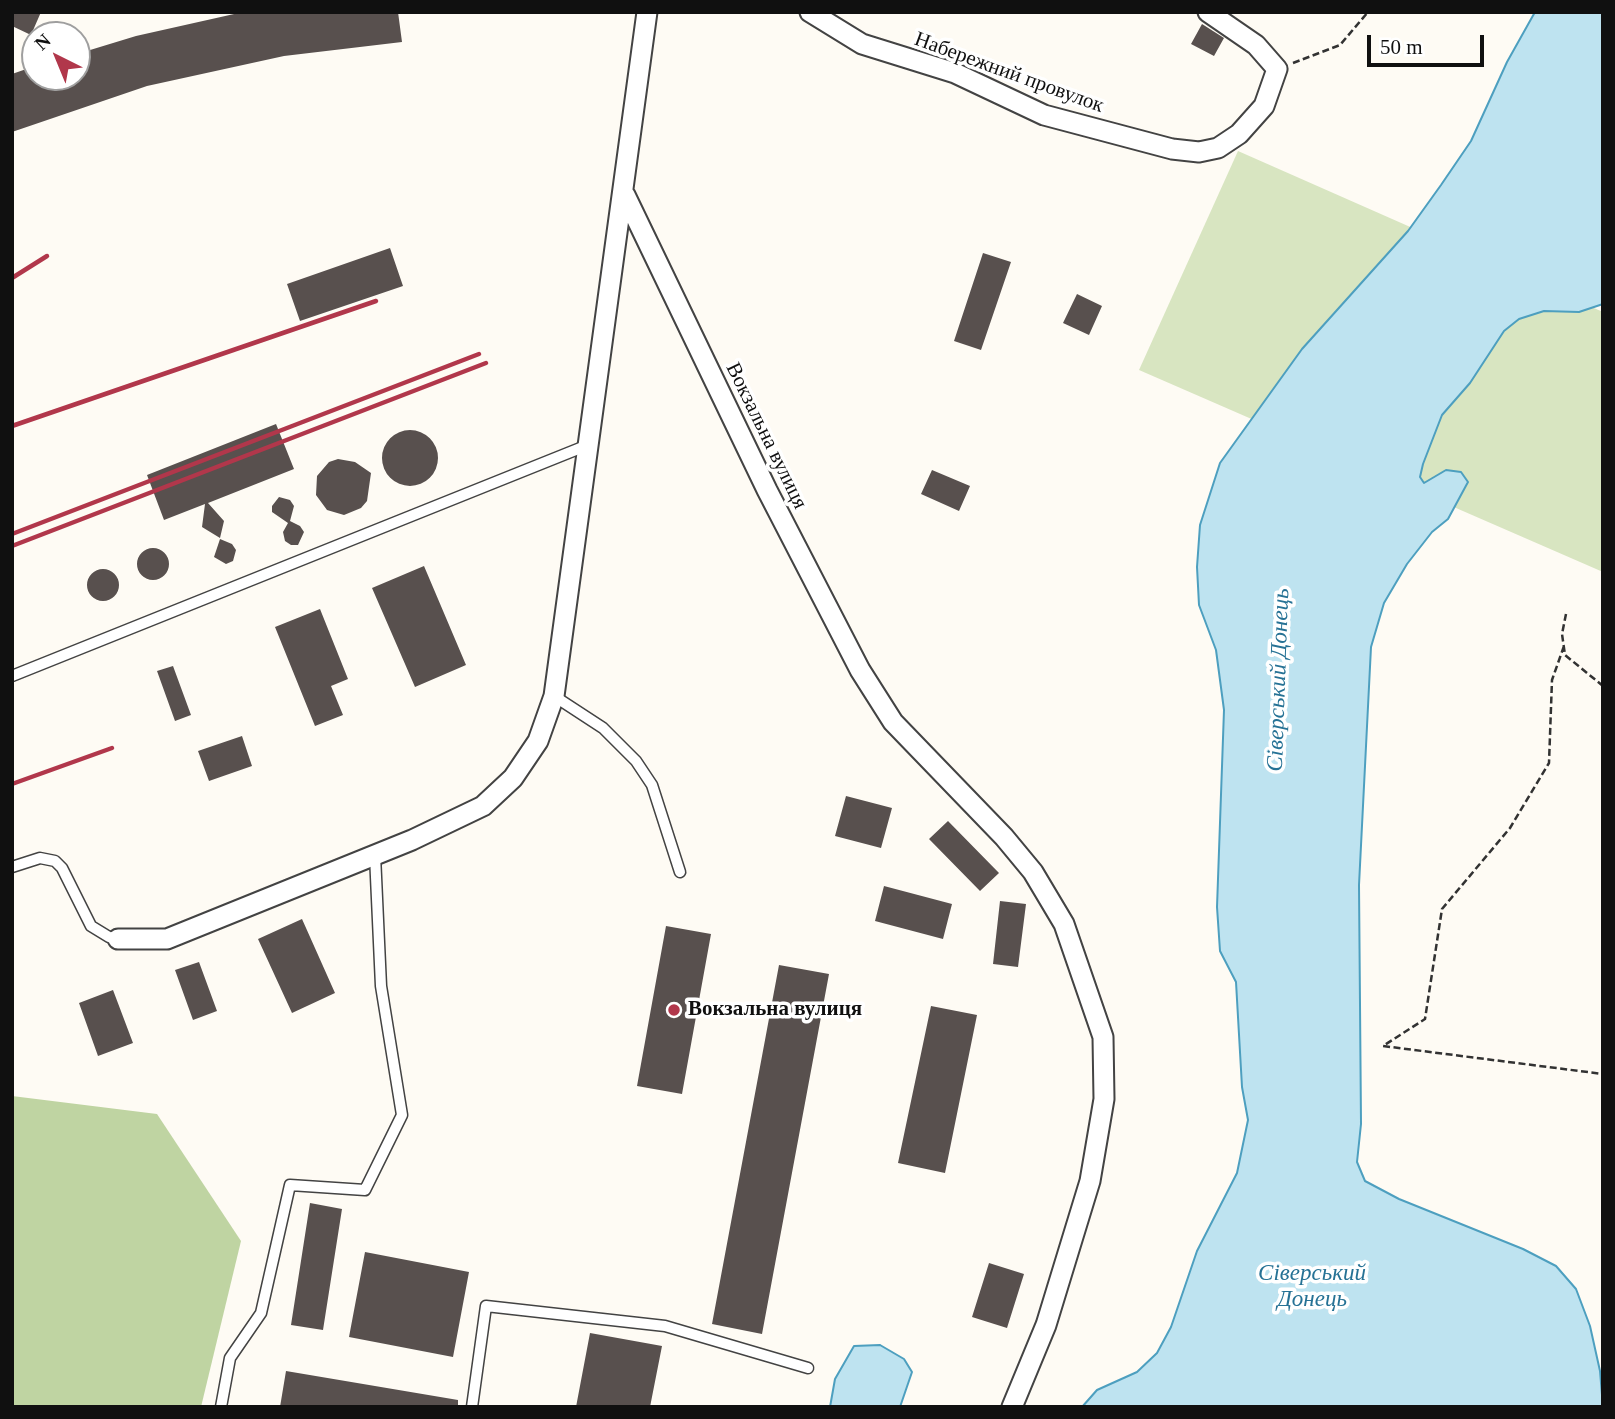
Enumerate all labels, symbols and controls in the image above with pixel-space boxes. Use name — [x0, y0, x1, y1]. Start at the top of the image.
north arrow — [21, 21, 91, 91]
scale bar — [1370, 21, 1487, 65]
street label: Набережний провулок — [911, 27, 1107, 119]
text: N — [31, 29, 55, 54]
text: 50 m — [1380, 35, 1423, 59]
street label: Вокзальна вулиця — [720, 359, 812, 513]
water label: Сіверський Донець — [1262, 588, 1296, 772]
place label: Вокзальна вулиця — [688, 997, 862, 1023]
marker: Вокзальна вулиця — [666, 1002, 682, 1018]
water label: Сіверський Донець — [1258, 1260, 1366, 1314]

